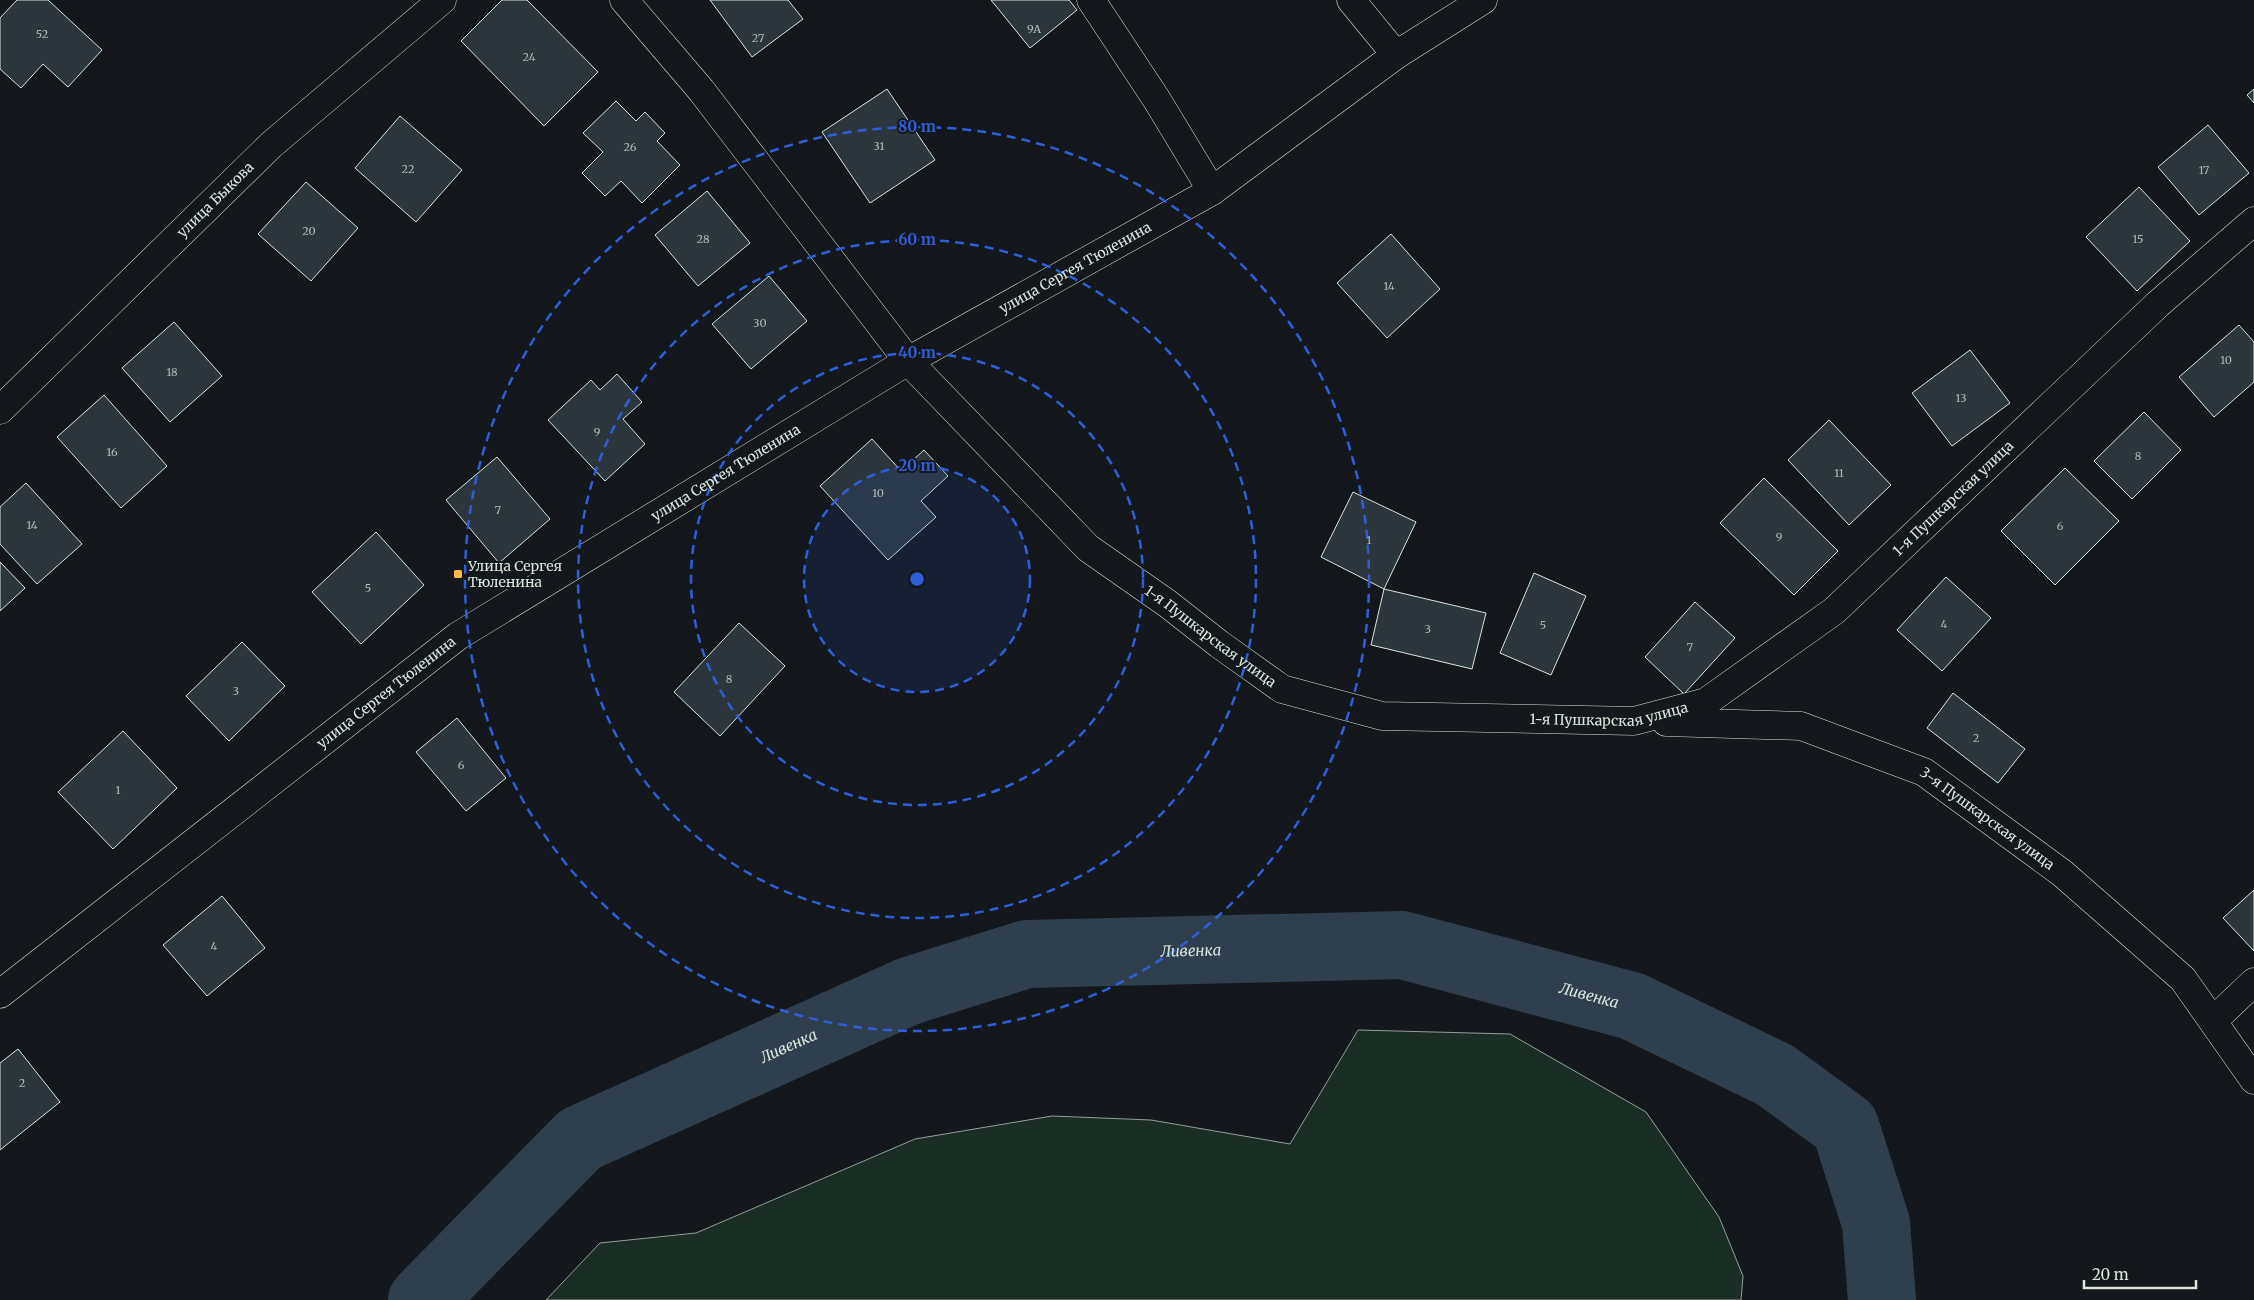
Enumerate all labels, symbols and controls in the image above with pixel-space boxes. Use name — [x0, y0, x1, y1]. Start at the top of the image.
house number: 9А — [1027, 22, 1041, 36]
house number: 52 — [36, 27, 48, 41]
house number: 27 — [752, 31, 764, 45]
house number: 24 — [523, 50, 536, 64]
text: 80 m — [898, 117, 936, 136]
house number: 31 — [874, 139, 884, 153]
house number: 26 — [624, 140, 637, 154]
street label: улица Быкова — [173, 158, 258, 241]
house number: 22 — [402, 162, 414, 176]
house number: 17 — [2199, 163, 2209, 177]
street label: улица Сергея Тюленина — [996, 218, 1155, 317]
house number: 20 — [302, 224, 316, 238]
text: 60 m — [898, 230, 936, 249]
house number: 28 — [697, 232, 710, 246]
house number: 15 — [2132, 232, 2144, 246]
house number: 14 — [1383, 279, 1395, 293]
house number: 30 — [753, 316, 767, 330]
text: 40 m — [898, 343, 936, 362]
house number: 10 — [2220, 353, 2232, 367]
house number: 18 — [166, 365, 178, 379]
house number: 13 — [1956, 391, 1966, 405]
street label: улица Сергея Тюленина — [648, 420, 804, 525]
house number: 9 — [594, 425, 601, 439]
street label: 1-я Пушкарская улица — [1889, 436, 2018, 560]
house number: 16 — [106, 445, 118, 459]
house number: 8 — [2135, 449, 2142, 463]
text: 20 m — [898, 456, 936, 475]
house number: 11 — [1834, 466, 1844, 480]
house number: 10 — [872, 486, 884, 500]
house number: 7 — [495, 503, 501, 517]
house number: 14 — [26, 518, 38, 532]
house number: 6 — [2057, 519, 2064, 533]
house number: 9 — [1776, 530, 1783, 544]
house number: 1 — [1367, 533, 1372, 547]
place label: Улица Сергея Тюленина — [467, 557, 562, 591]
marker: Улица Сергея Тюленина — [452, 568, 464, 580]
centre of rings — [908, 570, 926, 588]
house number: 5 — [365, 581, 371, 595]
street label: 1-я Пушкарская улица — [1141, 581, 1280, 691]
house number: 4 — [1941, 617, 1948, 631]
house number: 5 — [1540, 618, 1546, 632]
house number: 3 — [1425, 622, 1431, 636]
street label: улица Сергея Тюленина — [313, 632, 460, 752]
house number: 7 — [1687, 640, 1693, 654]
house number: 8 — [726, 672, 733, 686]
house number: 3 — [233, 684, 239, 698]
street label: 1-я Пушкарская улица — [1529, 698, 1690, 730]
house number: 2 — [1973, 731, 1979, 745]
house number: 6 — [458, 758, 465, 772]
street label: 3-я Пушкарская улица — [1917, 763, 2059, 874]
house number: 1 — [116, 783, 121, 797]
house number: 4 — [211, 939, 218, 953]
water label: Ливенка — [1159, 940, 1221, 960]
water label: Ливенка — [1557, 978, 1621, 1012]
water label: Ливенка — [756, 1024, 820, 1067]
house number: 2 — [19, 1076, 25, 1090]
scale bar — [2084, 1258, 2196, 1290]
text: 20 m — [2092, 1265, 2129, 1284]

